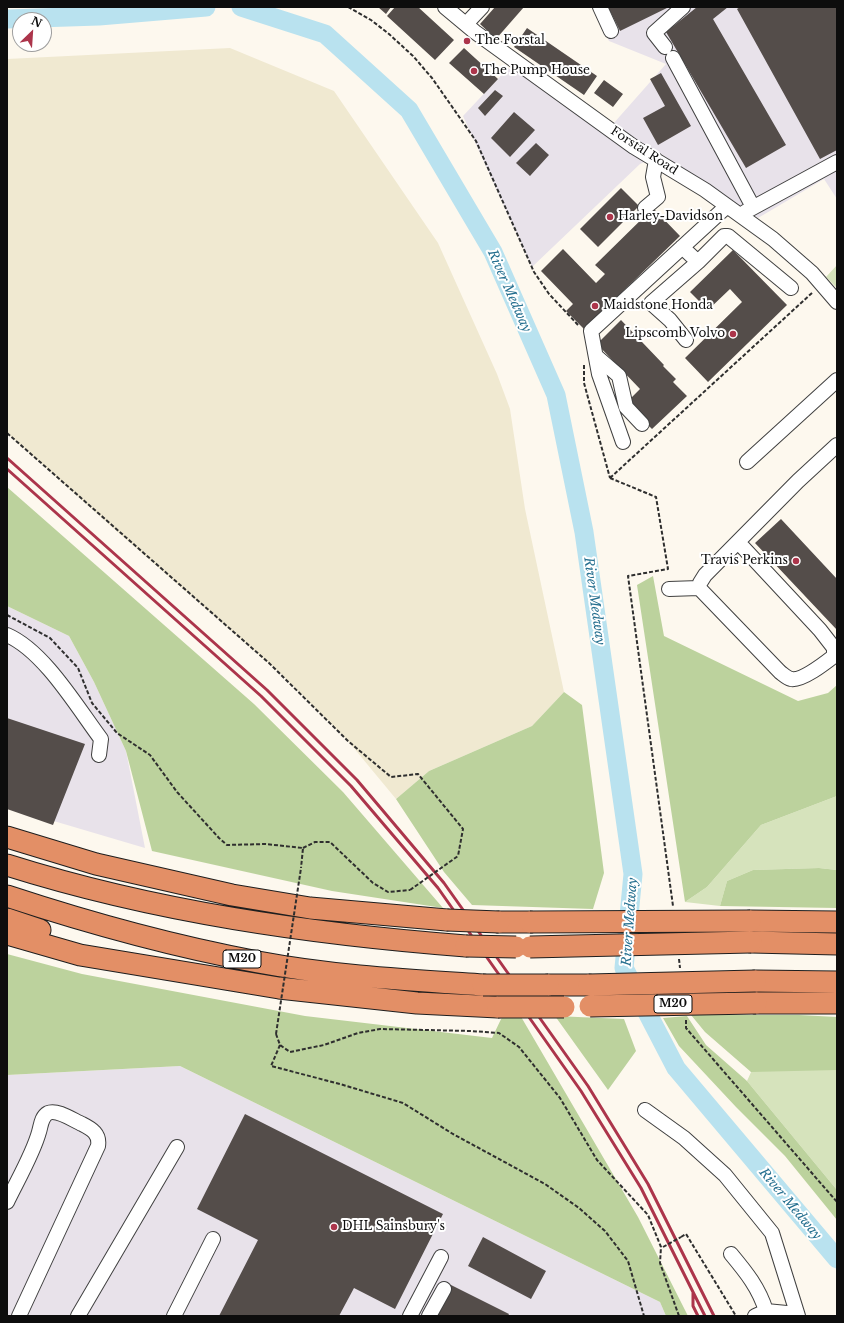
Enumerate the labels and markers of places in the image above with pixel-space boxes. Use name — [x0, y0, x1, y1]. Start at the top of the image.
place label: The Forstal — [475, 34, 545, 48]
marker: The Forstal — [462, 36, 472, 46]
place label: The Pump House — [482, 64, 590, 78]
marker: The Pump House — [469, 66, 479, 76]
place label: Harley-Davidson — [618, 210, 723, 224]
marker: Harley-Davidson — [605, 212, 615, 222]
place label: Maidstone Honda — [603, 299, 713, 313]
marker: Maidstone Honda — [590, 301, 600, 311]
place label: Lipscomb Volvo — [625, 327, 725, 341]
marker: Lipscomb Volvo — [728, 329, 738, 339]
place label: Travis Perkins — [701, 554, 788, 568]
marker: Travis Perkins — [791, 556, 801, 566]
place label: DHL Sainsbury's — [342, 1220, 445, 1234]
marker: DHL Sainsbury's — [329, 1222, 339, 1232]

